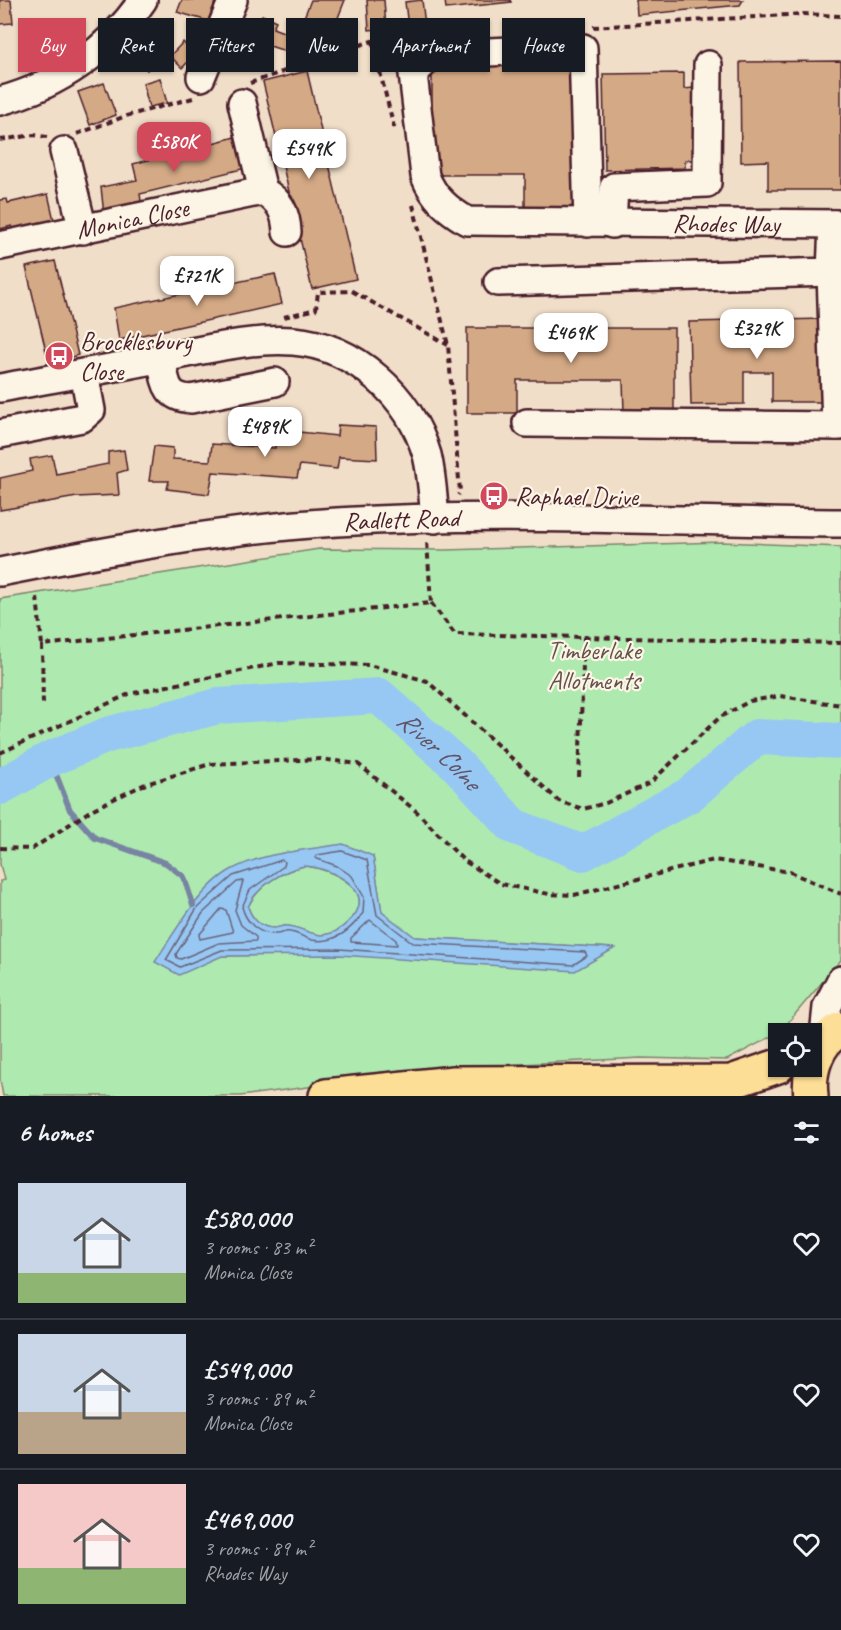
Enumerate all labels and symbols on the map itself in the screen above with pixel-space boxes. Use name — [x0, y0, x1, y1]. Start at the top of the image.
pin: £580K — [132, 122, 216, 173]
pin: £549K — [267, 129, 351, 180]
street label: Monica Close — [73, 190, 193, 246]
street label: Rhodes Way — [672, 206, 782, 240]
pin: £721K — [155, 256, 239, 307]
pin: £329K — [715, 309, 799, 360]
pin: £469K — [529, 313, 613, 364]
place label: Brocklesbury Close — [80, 325, 194, 388]
bus stop icon: Brocklesbury Close — [43, 340, 75, 372]
pin: £489K — [223, 407, 307, 458]
bus stop icon: Raphael Drive — [478, 480, 510, 512]
place label: Raphael Drive — [515, 480, 640, 513]
street label: Radlett Road — [342, 501, 463, 538]
park label: Timberlake Allotments — [547, 634, 643, 697]
water label: River Colne — [390, 703, 491, 800]

